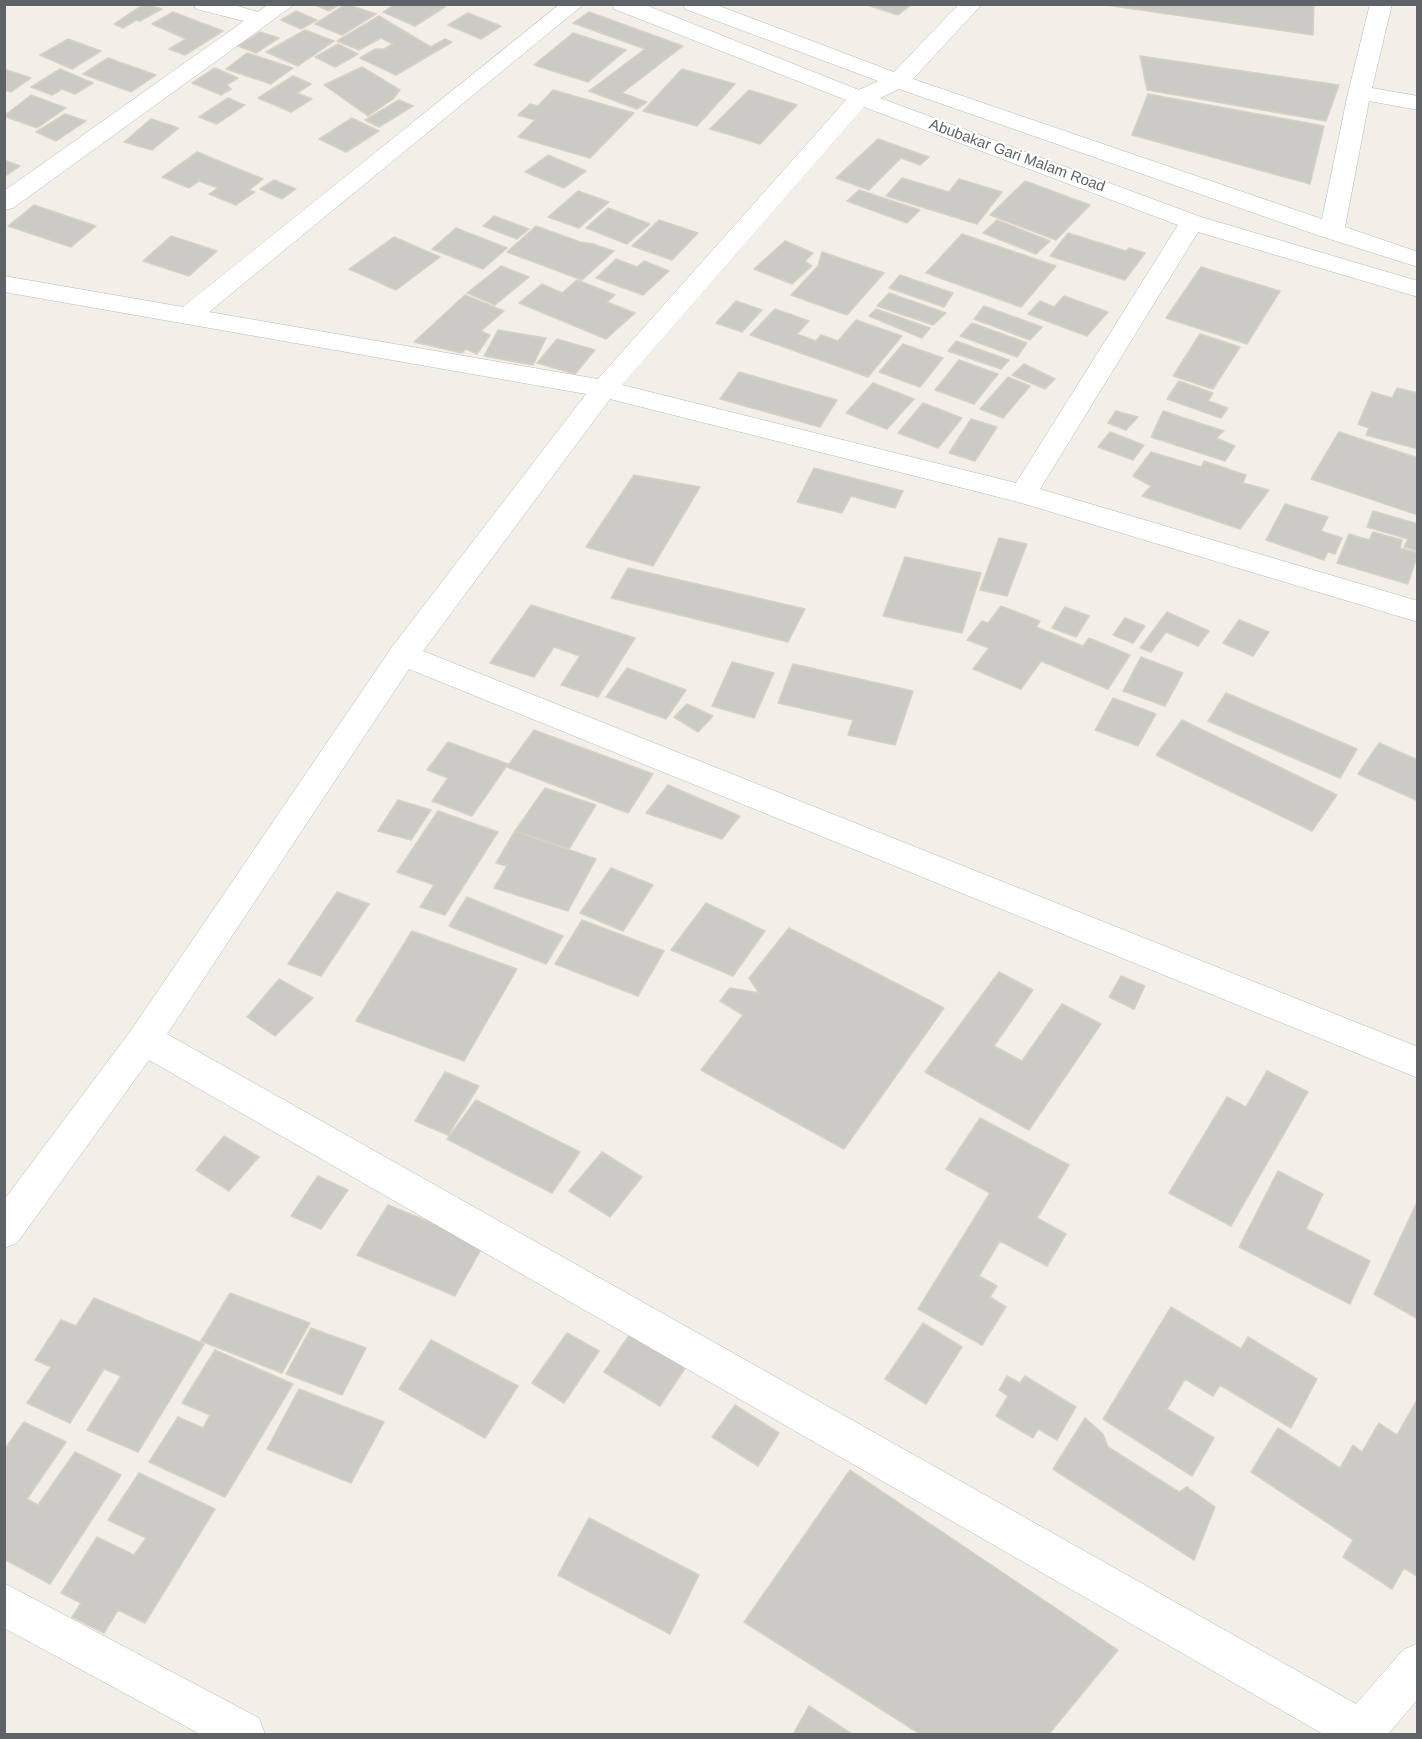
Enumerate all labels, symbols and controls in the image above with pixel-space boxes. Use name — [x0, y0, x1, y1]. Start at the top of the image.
street label: Abubakar Gari Malam Road — [927, 116, 1107, 196]

